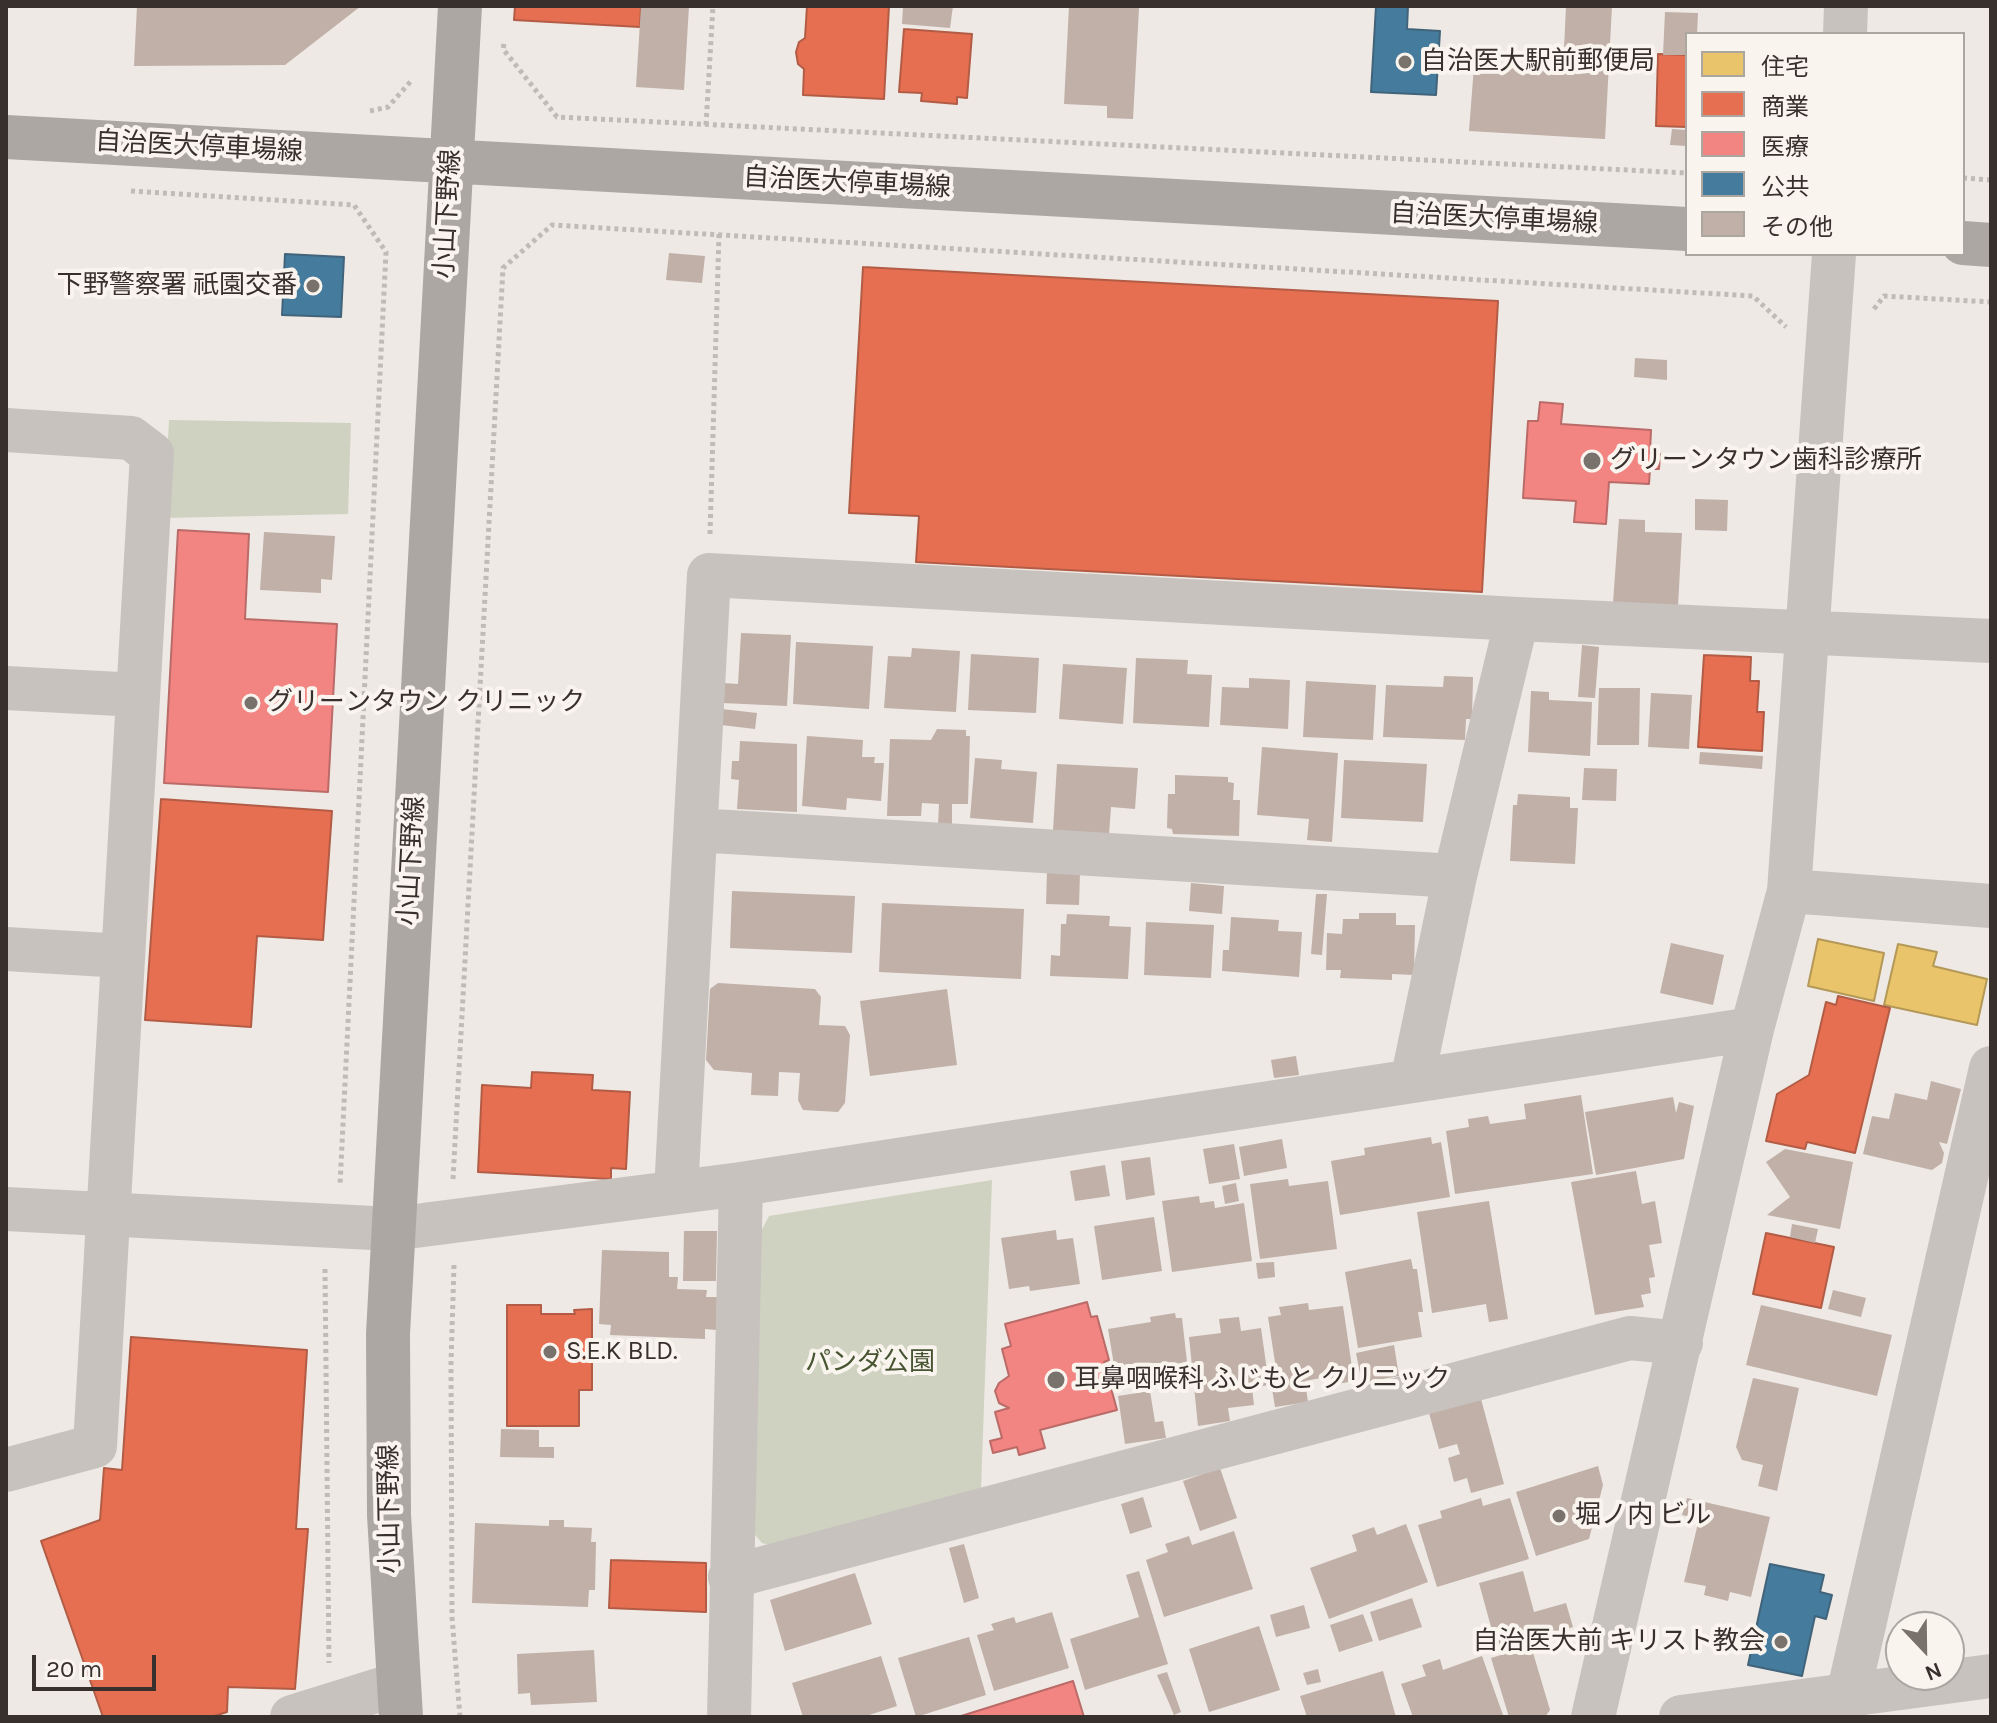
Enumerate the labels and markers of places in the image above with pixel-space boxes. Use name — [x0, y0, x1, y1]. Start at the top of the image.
place label: 自治医大駅前郵便局 — [1421, 46, 1655, 78]
marker: 自治医大駅前郵便局 — [1396, 53, 1414, 71]
place label: 下野警察署 祇園交番 — [57, 270, 297, 302]
marker: 下野警察署 祇園交番 — [304, 277, 322, 295]
place label: グリーンタウン歯科診療所 — [1610, 445, 1922, 477]
marker: グリーンタウン歯科診療所 — [1581, 450, 1603, 472]
place label: グリーンタウン クリニック — [267, 687, 585, 719]
marker: グリーンタウン クリニック — [242, 694, 260, 712]
place label: S.E.K BLD. — [566, 1336, 678, 1368]
marker: S.E.K BLD. — [541, 1343, 559, 1361]
place label: 耳鼻咽喉科 ふじもと クリニック — [1074, 1364, 1450, 1396]
marker: 耳鼻咽喉科 ふじもと クリニック — [1045, 1369, 1067, 1391]
place label: 堀ノ内 ビル — [1575, 1500, 1711, 1532]
marker: 堀ノ内 ビル — [1550, 1507, 1568, 1525]
place label: 自治医大前 キリスト教会 — [1473, 1626, 1765, 1658]
marker: 自治医大前 キリスト教会 — [1772, 1633, 1790, 1651]

